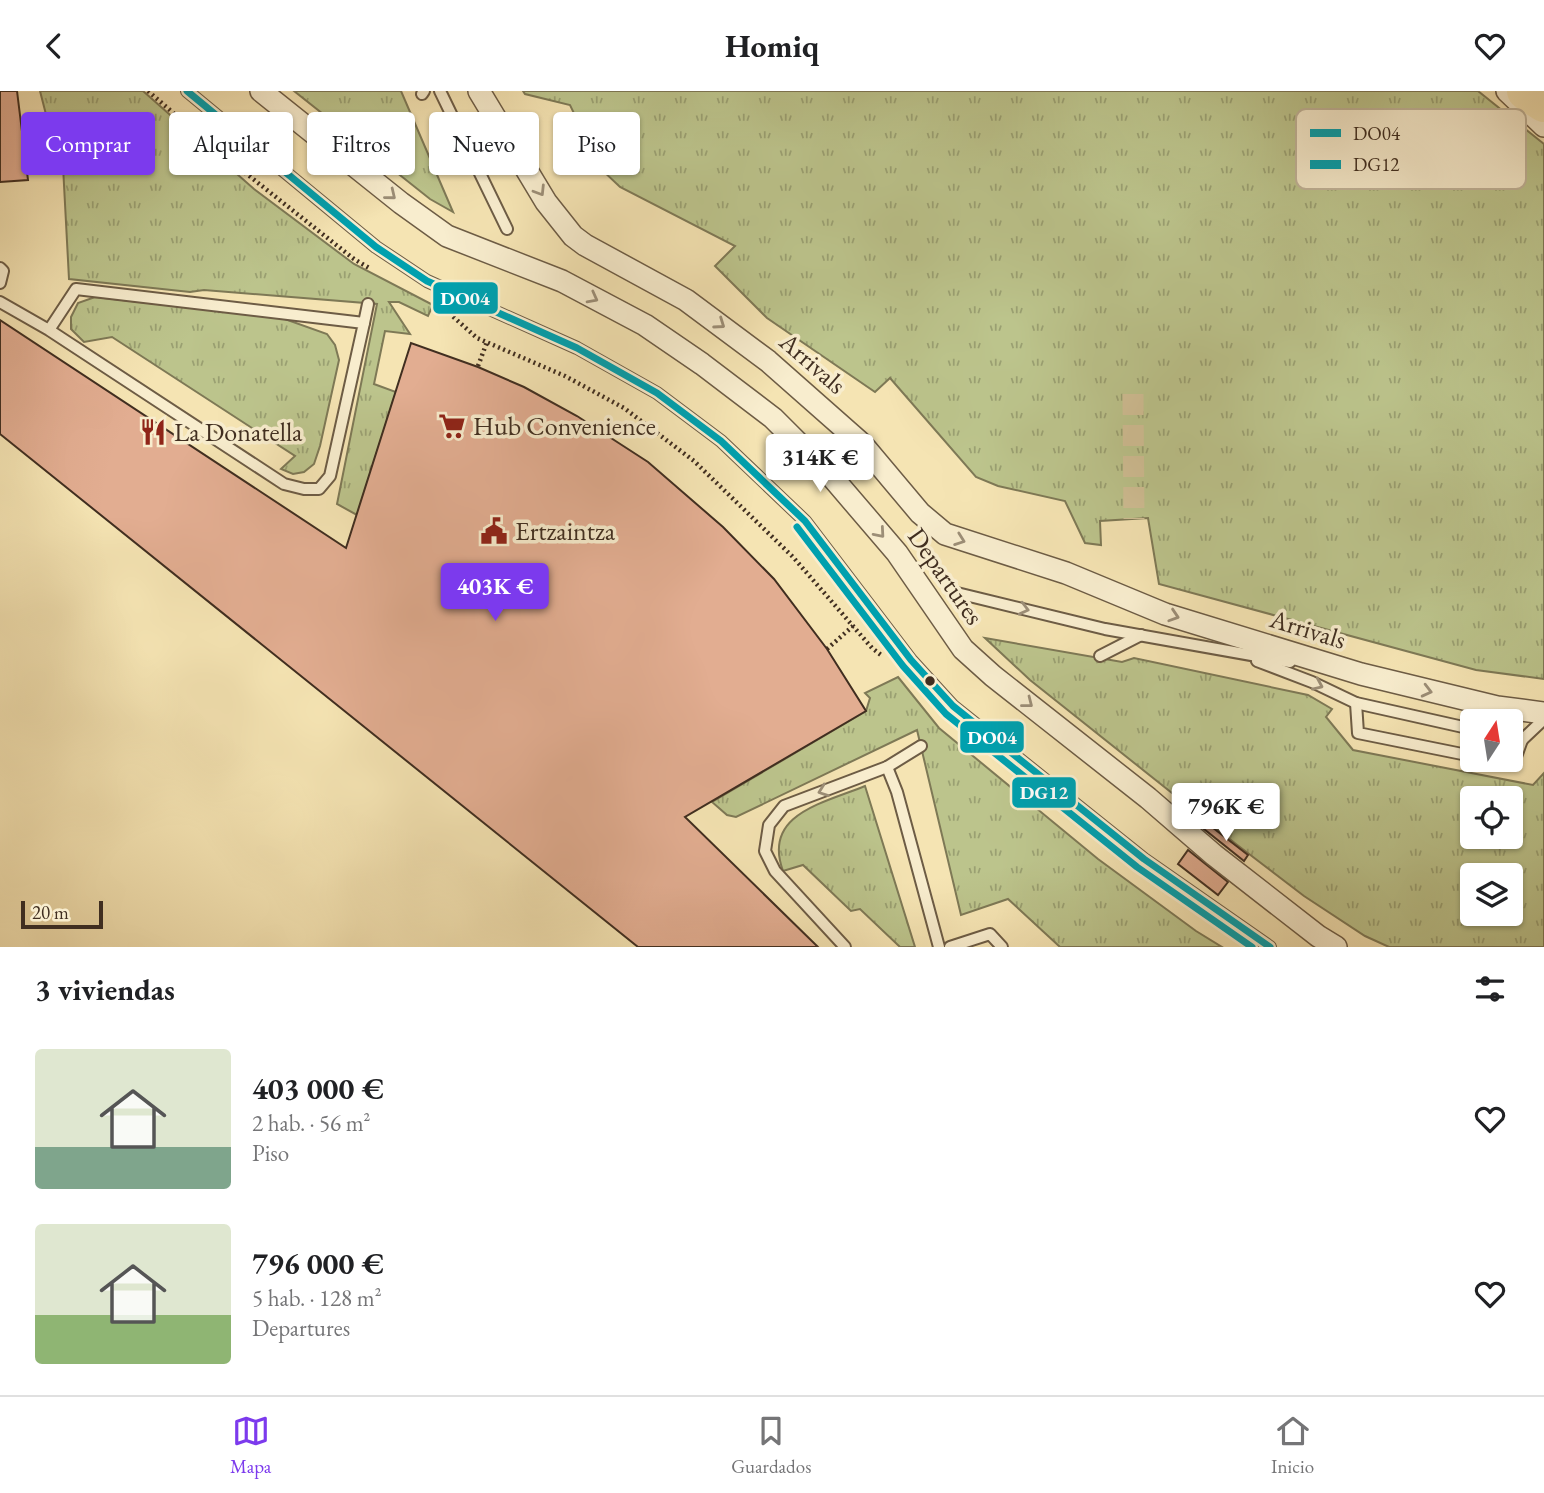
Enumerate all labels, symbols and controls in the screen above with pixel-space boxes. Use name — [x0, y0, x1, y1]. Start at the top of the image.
text: Homiq — [725, 25, 819, 67]
icon: back — [35, 27, 73, 65]
icon: heart — [1471, 27, 1509, 65]
legend — [1296, 109, 1526, 189]
chip: Comprar — [21, 112, 155, 175]
chip: Alquilar — [169, 112, 293, 175]
chip: Filtros — [307, 112, 415, 175]
chip: Nuevo — [429, 112, 539, 175]
chip: Piso — [553, 112, 640, 175]
text: DO04 — [1353, 121, 1401, 146]
text: DG12 — [1353, 152, 1399, 177]
one-way arrow — [532, 184, 545, 197]
one-way arrow — [384, 186, 396, 199]
line badge: DO04 — [432, 281, 499, 315]
text: DO04 — [440, 286, 491, 311]
one-way arrow — [585, 289, 598, 303]
one-way arrow — [712, 316, 725, 329]
street label: Arrivals — [772, 324, 853, 401]
place label: Hub Convenience — [473, 409, 656, 443]
supermarket icon: Hub Convenience — [437, 411, 467, 441]
place label: La Donatella — [174, 415, 303, 449]
restaurant icon: La Donatella — [138, 417, 168, 447]
pin: 314K € — [763, 435, 877, 494]
text: 314K € — [782, 442, 858, 472]
place label: Ertzaintza — [515, 514, 616, 548]
public building icon: Ertzaintza — [479, 516, 509, 546]
street label: Departures — [900, 521, 992, 631]
one-way arrow — [872, 524, 884, 537]
one-way arrow — [954, 532, 966, 546]
pin: 403K € — [438, 563, 552, 623]
text: 403K € — [457, 571, 533, 601]
one-way arrow — [1017, 601, 1029, 615]
street label: Arrivals — [1265, 601, 1350, 657]
one-way arrow — [1168, 608, 1180, 623]
unlabelled marker — [923, 674, 937, 688]
one-way arrow — [1311, 677, 1323, 691]
one-way arrow — [1421, 683, 1433, 697]
one-way arrow — [1020, 695, 1032, 708]
north arrow — [1460, 709, 1522, 772]
map controls — [1460, 709, 1523, 926]
line badge: DO04 — [959, 720, 1025, 754]
text: DO04 — [967, 725, 1018, 750]
line badge: DG12 — [1011, 776, 1077, 809]
text: DG12 — [1020, 780, 1068, 805]
one-way arrow — [818, 783, 830, 797]
pin: 796K € — [1169, 783, 1283, 843]
button: locate — [1460, 786, 1523, 849]
text: 796K € — [1188, 791, 1264, 821]
button: layers — [1460, 863, 1523, 926]
scale bar — [21, 898, 103, 930]
text: 20 m — [32, 900, 69, 925]
text: 3 viviendas — [35, 970, 175, 1009]
icon: filters — [1471, 970, 1509, 1008]
text: 403 000 € — [252, 1069, 384, 1108]
icon: home — [91, 1077, 175, 1161]
icon: heart — [1471, 1100, 1509, 1138]
text: 2 hab. · 56 m² — [252, 1108, 371, 1138]
text: Piso — [252, 1138, 289, 1168]
text: 796 000 € — [252, 1244, 384, 1283]
icon: home — [91, 1252, 175, 1336]
icon: heart — [1471, 1275, 1509, 1313]
text: 5 hab. · 128 m² — [252, 1283, 382, 1313]
text: Departures — [252, 1313, 350, 1343]
tab: Mapa — [230, 1412, 271, 1479]
tab: Guardados — [731, 1412, 811, 1479]
tab: Inicio — [1271, 1412, 1314, 1479]

